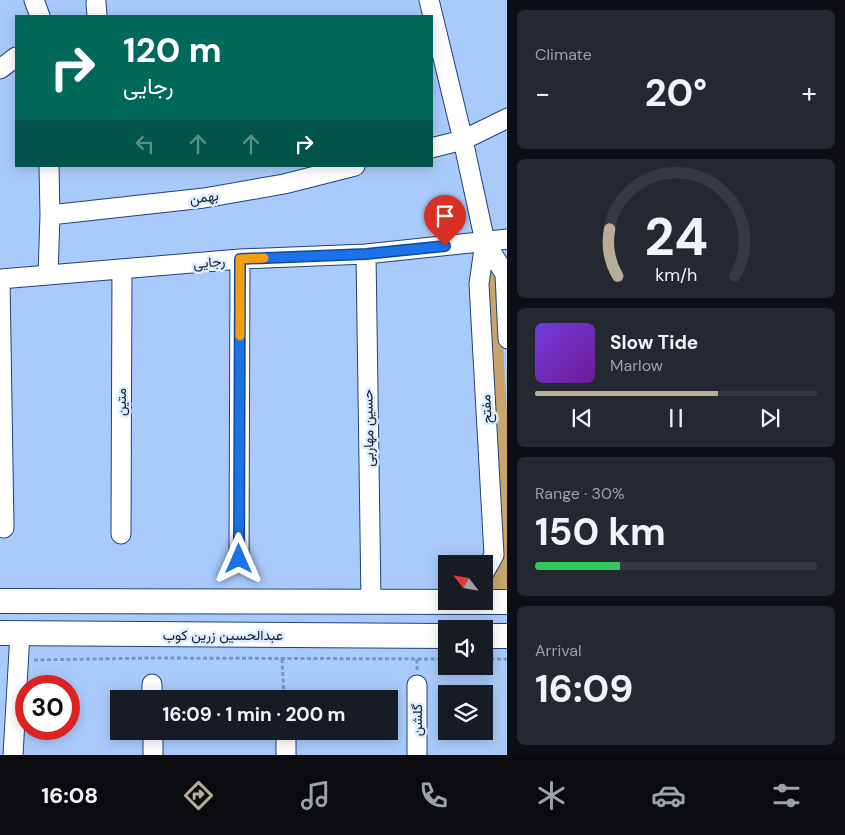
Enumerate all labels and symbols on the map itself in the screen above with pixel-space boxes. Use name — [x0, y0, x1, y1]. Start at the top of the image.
street label: بهمن — [188, 186, 220, 208]
pin — [424, 195, 466, 246]
street label: رجایی — [192, 252, 226, 272]
street label: متین — [112, 388, 130, 416]
street label: حسین مهاربی — [358, 389, 378, 467]
street label: مفتح — [476, 394, 498, 424]
position arrow — [212, 532, 264, 584]
north arrow — [438, 555, 492, 610]
street label: عبدالحسین زرین کوب — [163, 626, 283, 644]
speed limit sign: 30 — [15, 675, 80, 740]
street label: گلشن — [408, 704, 426, 736]

